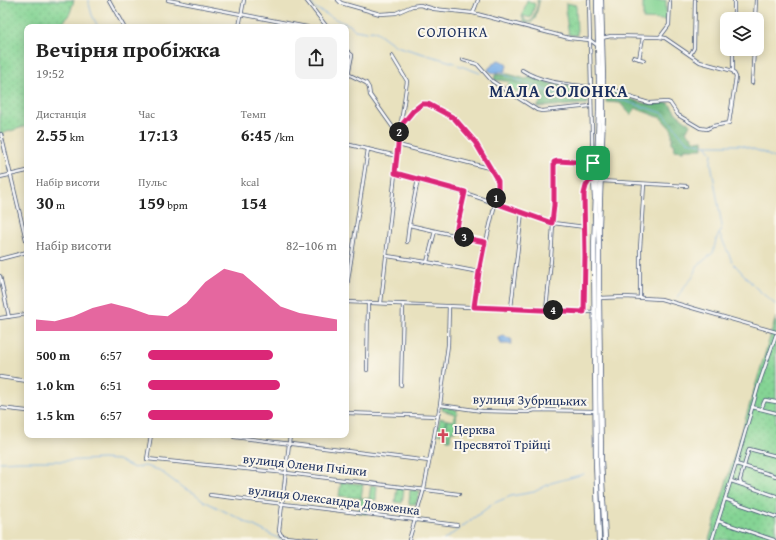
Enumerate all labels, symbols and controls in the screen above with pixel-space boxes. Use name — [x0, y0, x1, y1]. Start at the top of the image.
map controls — [720, 12, 764, 56]
button: layers — [720, 12, 764, 56]
district label: СОЛОНКА — [417, 21, 489, 42]
text: Вечірня пробіжка — [36, 33, 220, 65]
button: share — [295, 37, 337, 79]
text: 19:52 — [36, 64, 64, 83]
district label: МАЛА СОЛОНКА — [489, 78, 629, 103]
text: Дистанція — [36, 106, 86, 122]
text: Час — [138, 106, 155, 122]
text: Темп — [241, 106, 266, 122]
text: 2.55 — [36, 122, 67, 147]
text: 17:13 — [138, 122, 178, 147]
text: 6:45 — [241, 122, 272, 147]
pin: 2 — [389, 122, 409, 142]
text: 2 — [396, 124, 402, 140]
text: km — [67, 129, 84, 145]
text: /km — [272, 129, 294, 145]
pin — [576, 146, 610, 180]
icon: arrive — [582, 152, 604, 174]
text: Набір висоти — [36, 174, 100, 190]
text: Пульс — [138, 174, 167, 190]
text: kcal — [241, 174, 259, 190]
pin: 1 — [486, 188, 506, 208]
text: 30 — [36, 190, 54, 215]
text: 159 — [138, 190, 165, 215]
text: 154 — [241, 190, 267, 215]
text: 1 — [493, 190, 499, 206]
text: m — [54, 197, 65, 213]
text: bpm — [165, 197, 188, 213]
pin: 3 — [454, 227, 474, 247]
text: 3 — [461, 229, 467, 245]
text: Набір висоти — [36, 236, 112, 255]
text: 82–106 m — [286, 236, 337, 255]
pin: 4 — [543, 300, 563, 320]
text: 4 — [550, 302, 556, 318]
text: 500 m — [36, 346, 70, 365]
text: 6:57 — [100, 346, 122, 365]
text: 1.0 km — [36, 376, 75, 395]
text: 6:51 — [100, 376, 122, 395]
street label: вулиця Зубрицьких — [473, 390, 588, 411]
text: 1.5 km — [36, 406, 75, 425]
text: 6:57 — [100, 406, 122, 425]
place label: Церква Пресвятої Трійці — [454, 420, 551, 454]
church icon: Церква Пресвятої Трійці — [435, 428, 451, 444]
street label: вулиця Олени Пчілки — [242, 449, 368, 481]
street label: вулиця Олександра Довженка — [247, 480, 422, 520]

